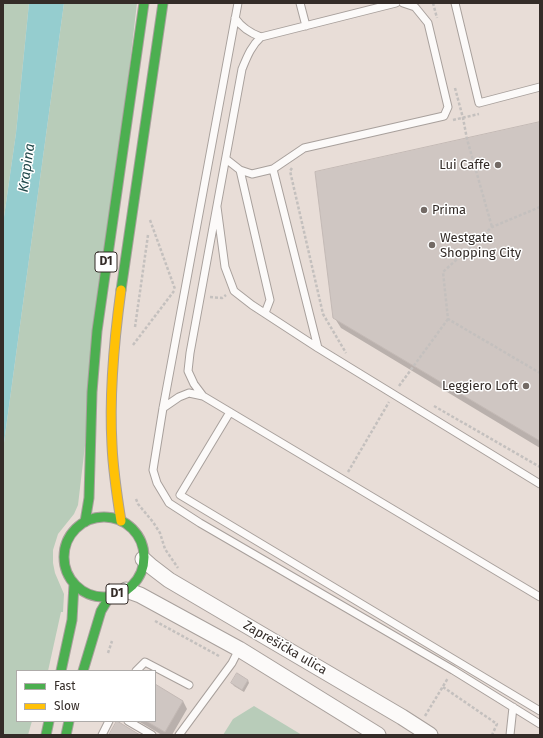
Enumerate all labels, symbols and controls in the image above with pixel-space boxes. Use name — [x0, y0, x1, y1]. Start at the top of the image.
water label: Krapina — [15, 143, 39, 193]
place label: Lui Caffe — [439, 157, 490, 173]
marker: Lui Caffe — [493, 160, 503, 170]
place label: Prima — [432, 202, 466, 218]
marker: Prima — [419, 205, 429, 215]
place label: Westgate Shopping City — [440, 230, 521, 261]
marker: Westgate Shopping City — [427, 240, 437, 250]
road number: D1 — [95, 252, 117, 272]
place label: Leggiero Loft — [442, 378, 518, 394]
marker: Leggiero Loft — [521, 381, 531, 391]
road number: D1 — [106, 584, 128, 604]
street label: Zaprešićka ulica — [240, 618, 330, 678]
legend — [16, 670, 156, 722]
text: Fast — [54, 679, 76, 693]
text: Slow — [54, 699, 80, 713]

